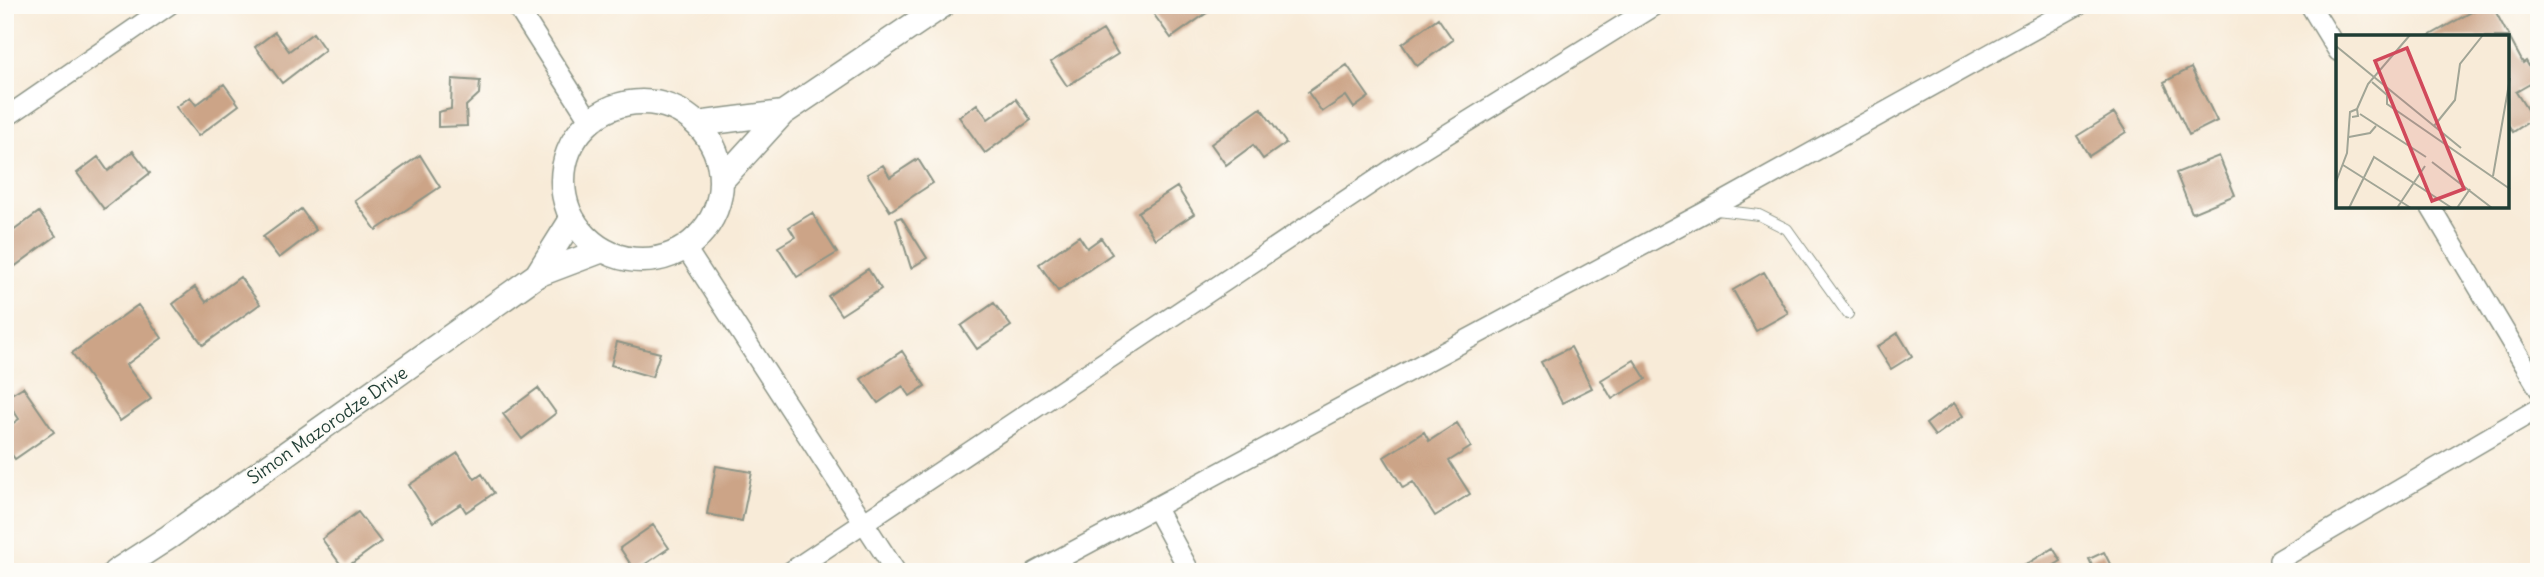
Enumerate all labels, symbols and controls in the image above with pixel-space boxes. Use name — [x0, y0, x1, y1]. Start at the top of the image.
inset map — [2336, 35, 2509, 208]
street label: Simon Mazorodze Drive — [242, 361, 412, 489]

